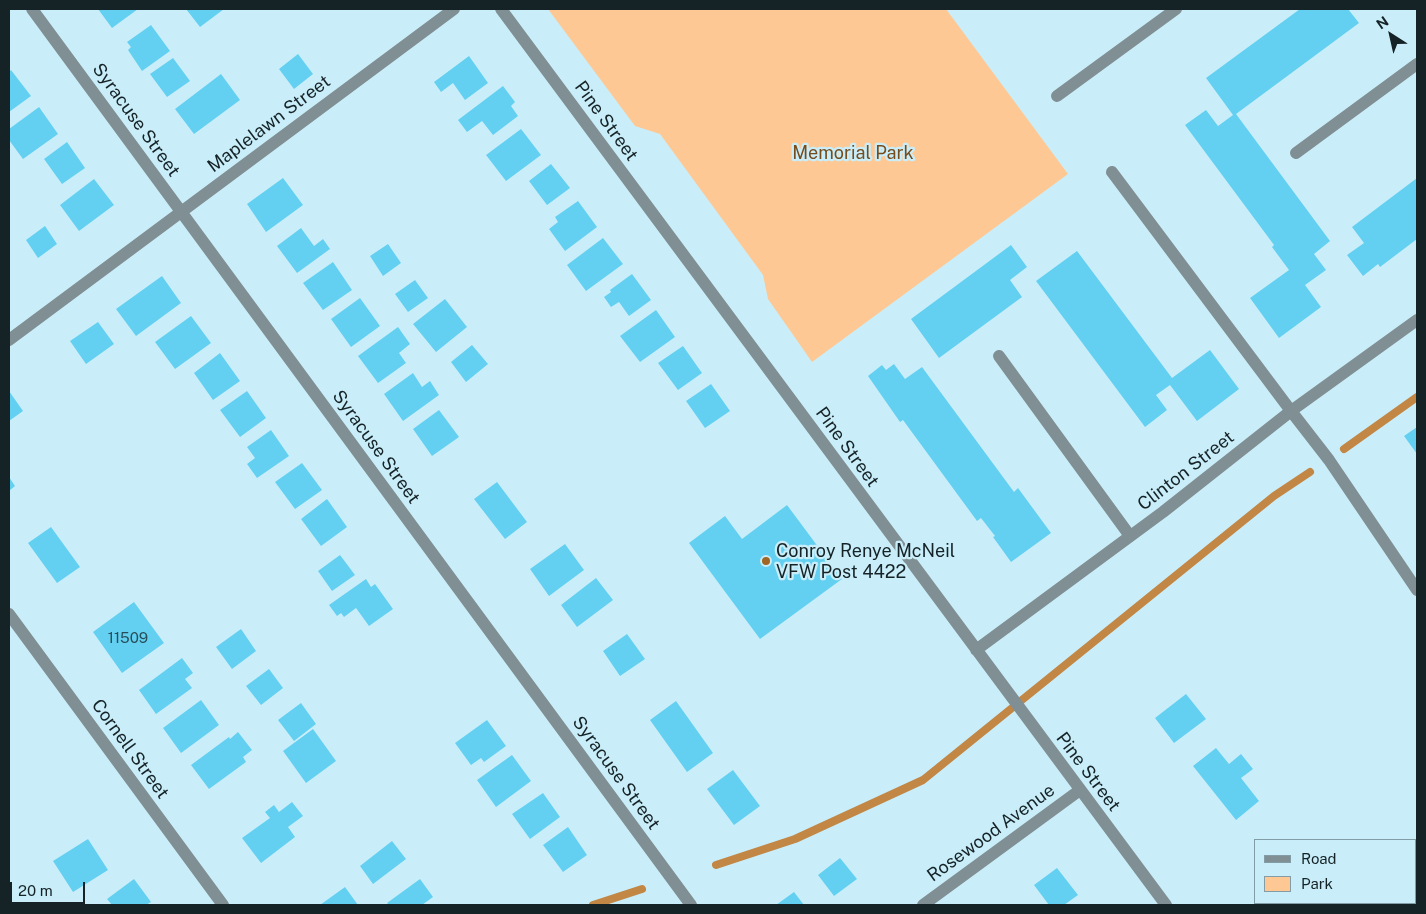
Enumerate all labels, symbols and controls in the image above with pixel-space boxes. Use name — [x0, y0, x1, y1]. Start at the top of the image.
north arrow — [1366, 10, 1416, 60]
text: N — [1373, 13, 1391, 32]
street label: Syracuse Street — [88, 59, 184, 181]
street label: Maplelawn Street — [203, 71, 335, 177]
street label: Pine Street — [570, 77, 642, 165]
park label: Memorial Park — [792, 142, 914, 164]
street label: Syracuse Street — [328, 386, 424, 508]
street label: Pine Street — [811, 403, 883, 491]
street label: Clinton Street — [1133, 427, 1239, 515]
place label: Conroy Renye McNeil VFW Post 4422 — [776, 540, 955, 582]
marker: Conroy Renye McNeil VFW Post 4422 — [760, 555, 772, 567]
house number: 11509 — [108, 629, 148, 647]
street label: Cornell Street — [87, 695, 173, 803]
street label: Syracuse Street — [568, 712, 664, 834]
street label: Pine Street — [1051, 728, 1125, 816]
street label: Rosewood Avenue — [923, 779, 1059, 887]
legend — [1254, 839, 1416, 904]
text: Road — [1301, 850, 1337, 867]
scale bar — [12, 872, 88, 904]
text: Park — [1301, 875, 1333, 892]
text: 20 m — [18, 882, 53, 899]

